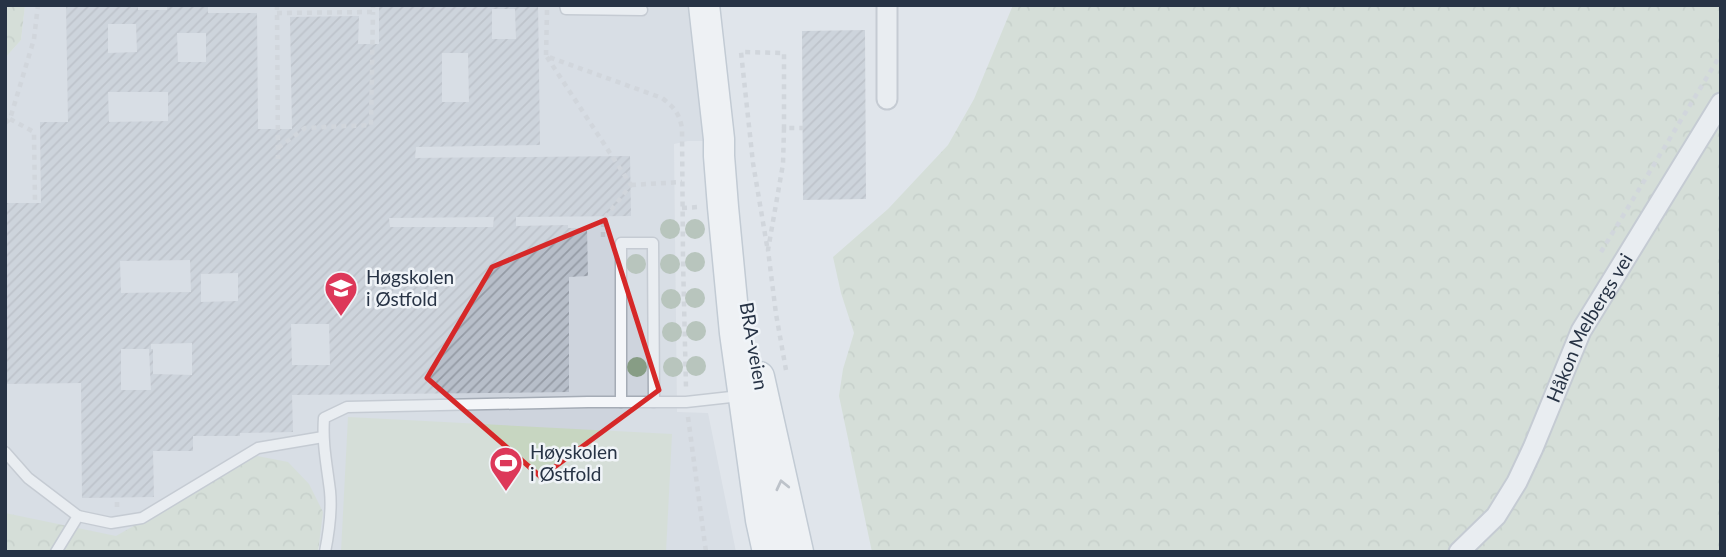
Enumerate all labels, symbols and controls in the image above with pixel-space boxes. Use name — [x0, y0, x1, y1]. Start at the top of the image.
street label: Håkon Melbergs vei — [1541, 249, 1637, 406]
place label: Høgskolen i Østfold — [366, 265, 454, 310]
school or university icon: Høgskolen i Østfold — [322, 269, 360, 318]
street label: BRA-veien — [735, 300, 774, 392]
place label: Høyskolen i Østfold — [530, 440, 618, 485]
sports icon: Høyskolen i Østfold — [487, 444, 525, 493]
one-way arrow — [776, 479, 791, 491]

